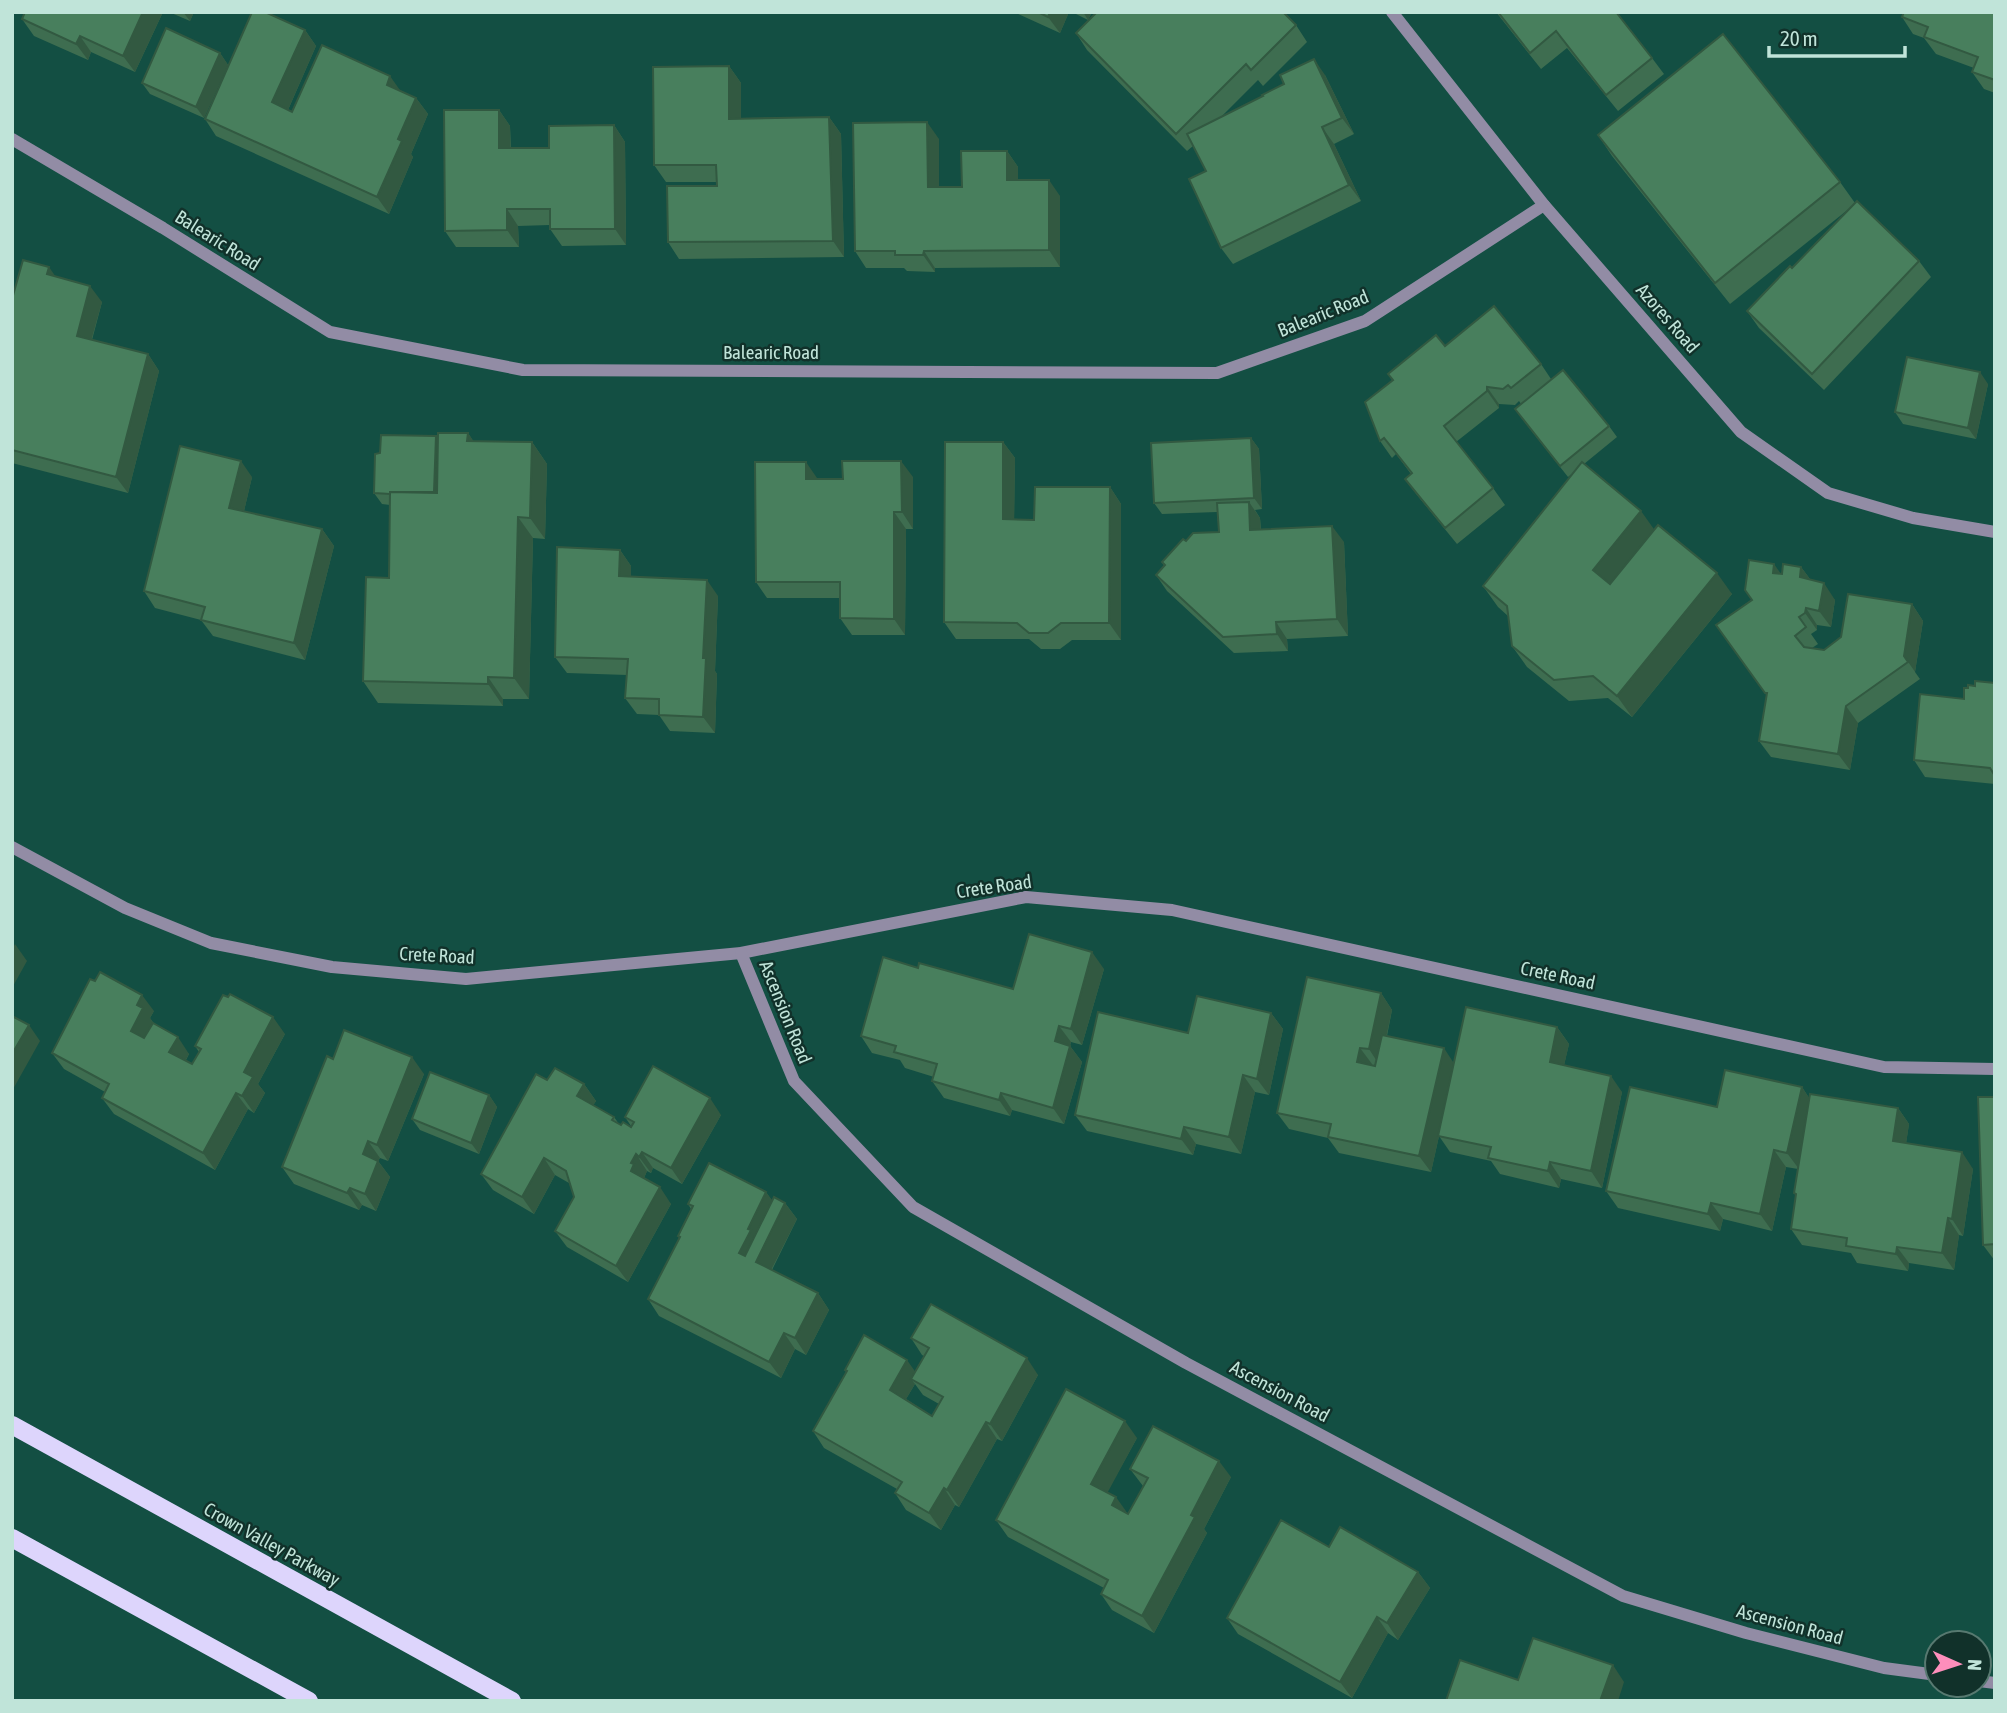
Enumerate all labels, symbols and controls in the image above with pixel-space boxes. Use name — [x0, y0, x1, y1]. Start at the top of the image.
scale bar — [1769, 14, 1906, 58]
text: 20 m — [1780, 26, 1818, 50]
street label: Balearic Road — [171, 205, 265, 275]
street label: Azores Road — [1632, 279, 1704, 357]
street label: Balearic Road — [1274, 285, 1372, 341]
street label: Balearic Road — [723, 341, 819, 363]
street label: Crete Road — [955, 870, 1033, 902]
street label: Crete Road — [399, 942, 475, 968]
street label: Crete Road — [1519, 956, 1597, 994]
street label: Ascension Road — [755, 957, 817, 1067]
street label: Ascension Road — [1227, 1356, 1333, 1426]
street label: Crown Valley Parkway — [200, 1498, 344, 1591]
street label: Ascension Road — [1735, 1599, 1845, 1649]
north arrow — [1923, 1629, 1993, 1699]
text: N — [1964, 1659, 1986, 1671]

